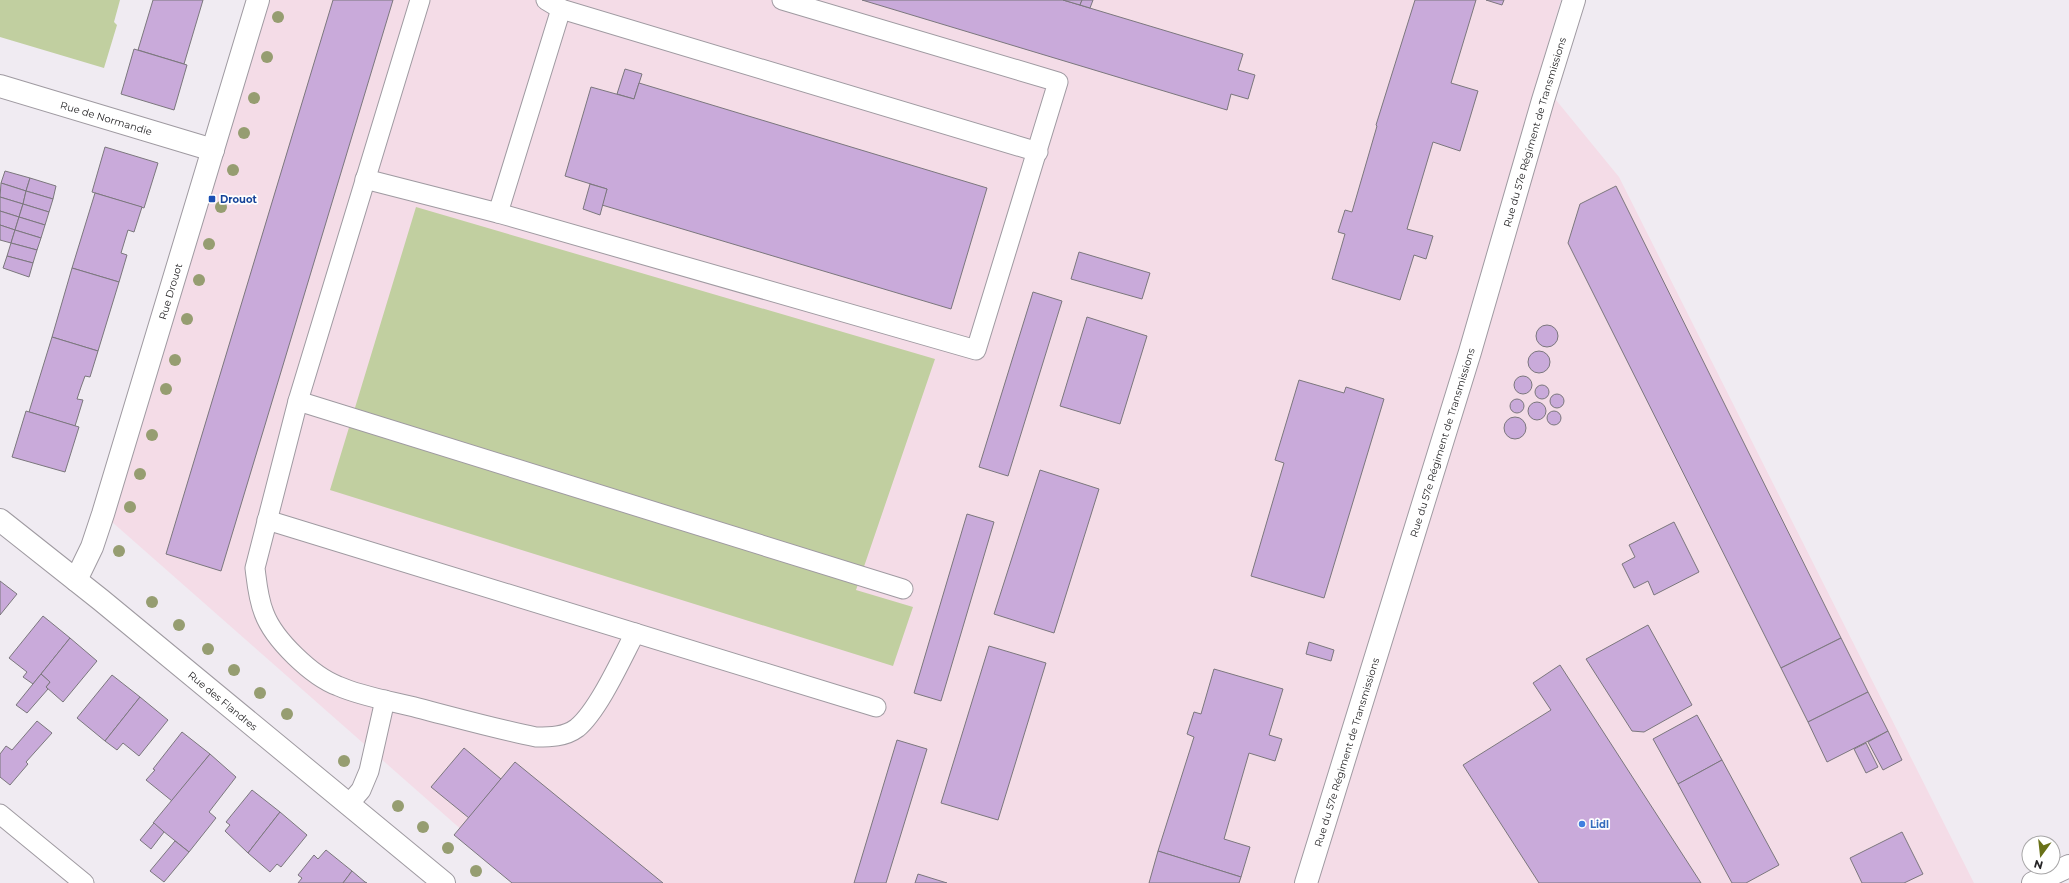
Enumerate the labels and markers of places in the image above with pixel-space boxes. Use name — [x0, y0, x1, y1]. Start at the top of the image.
place label: Drouot — [220, 193, 257, 206]
marker: Drouot — [207, 194, 217, 204]
place label: Lidl — [1590, 818, 1609, 831]
marker: Lidl — [1577, 819, 1587, 829]

